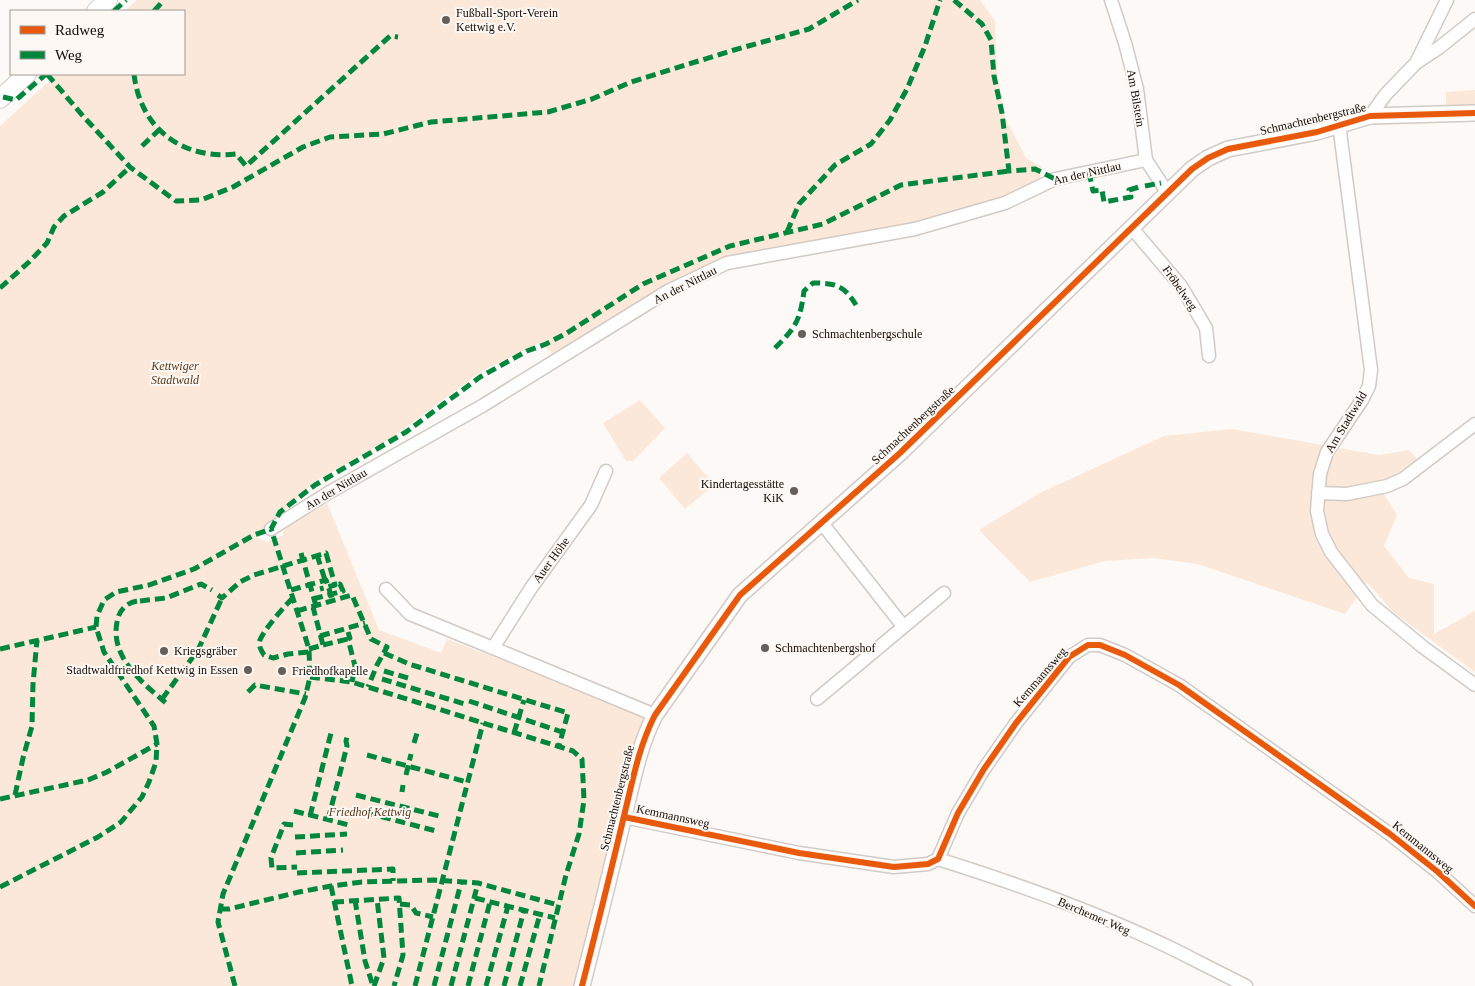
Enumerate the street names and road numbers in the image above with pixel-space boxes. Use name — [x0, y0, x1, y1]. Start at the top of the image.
street label: Am Bilstein — [1124, 68, 1148, 128]
street label: Schmachtenbergstraße — [1259, 100, 1367, 138]
street label: An der Nittlau — [1052, 158, 1122, 188]
street label: An der Nittlau — [651, 263, 719, 307]
street label: Fröbelweg — [1160, 263, 1200, 313]
street label: Schmachtenbergstraße — [869, 383, 957, 467]
street label: Am Stadtwald — [1322, 389, 1370, 455]
street label: An der Nittlau — [303, 465, 369, 513]
street label: Auer Höhe — [530, 534, 572, 586]
street label: Kemmannsweg — [1010, 644, 1070, 710]
street label: Schmachtenbergstraße — [597, 744, 637, 852]
street label: Kemmannsweg — [635, 801, 711, 831]
street label: Kemmannsweg — [1390, 818, 1456, 876]
street label: Berchemer Weg — [1056, 894, 1132, 938]

